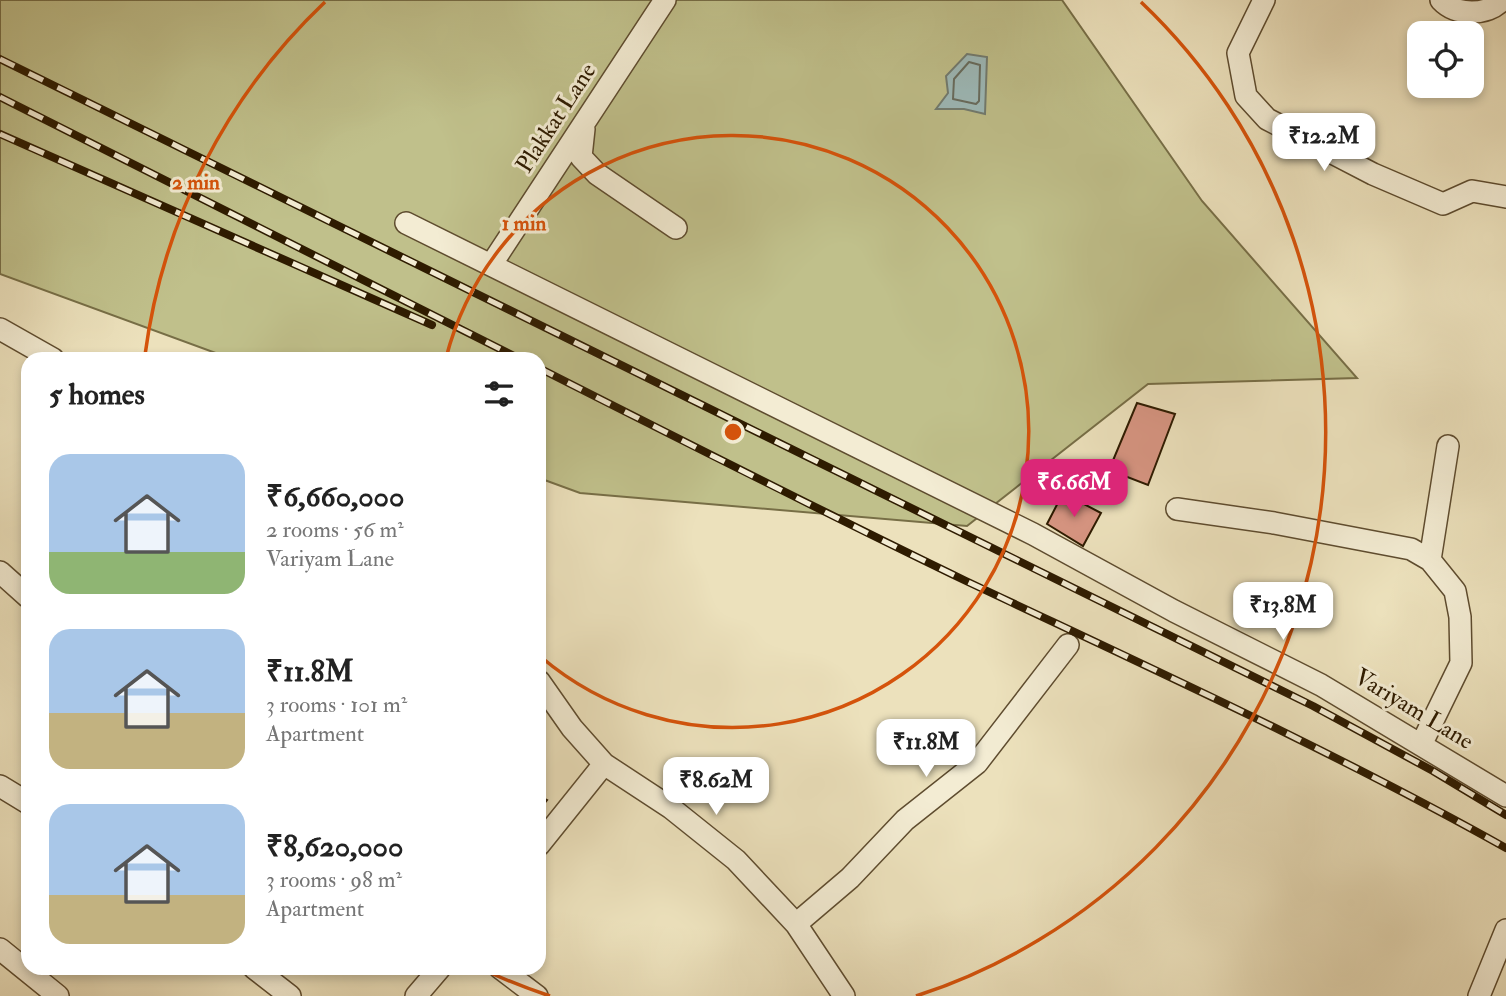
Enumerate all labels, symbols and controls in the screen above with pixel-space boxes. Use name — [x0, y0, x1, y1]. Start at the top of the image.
map controls — [1407, 21, 1484, 98]
button: locate — [1407, 21, 1484, 98]
street label: Plakkat Lane — [509, 57, 603, 179]
pin: ₹12.2M — [1267, 114, 1381, 173]
text: ₹12.2M — [1288, 121, 1360, 150]
text: 2 min — [172, 169, 220, 196]
text: 1 min — [502, 210, 546, 237]
icon: filters — [480, 375, 518, 413]
text: 5 homes — [49, 376, 145, 413]
centre of rings — [721, 420, 745, 444]
pin: ₹6.66M — [1017, 460, 1131, 519]
text: ₹6.66M — [1037, 467, 1111, 496]
text: ₹6,660,000 — [266, 478, 404, 515]
icon: home — [105, 482, 189, 566]
text: 2 rooms · 56 m² — [266, 515, 404, 544]
text: Variyam Lane — [266, 544, 394, 573]
pin: ₹13.8M — [1226, 582, 1340, 642]
text: ₹13.8M — [1249, 590, 1317, 619]
text: ₹11.8M — [266, 653, 354, 690]
icon: home — [105, 657, 189, 741]
street label: Variyam Lane — [1349, 661, 1479, 757]
text: 3 rooms · 101 m² — [266, 690, 407, 719]
text: Apartment — [266, 719, 364, 748]
pin: ₹11.8M — [869, 720, 983, 779]
text: ₹11.8M — [892, 727, 960, 756]
pin: ₹8.62M — [659, 758, 773, 817]
text: ₹8.62M — [679, 765, 753, 794]
text: ₹8,620,000 — [266, 828, 403, 865]
icon: home — [105, 832, 189, 916]
text: 3 rooms · 98 m² — [266, 865, 402, 894]
text: Apartment — [266, 894, 364, 923]

